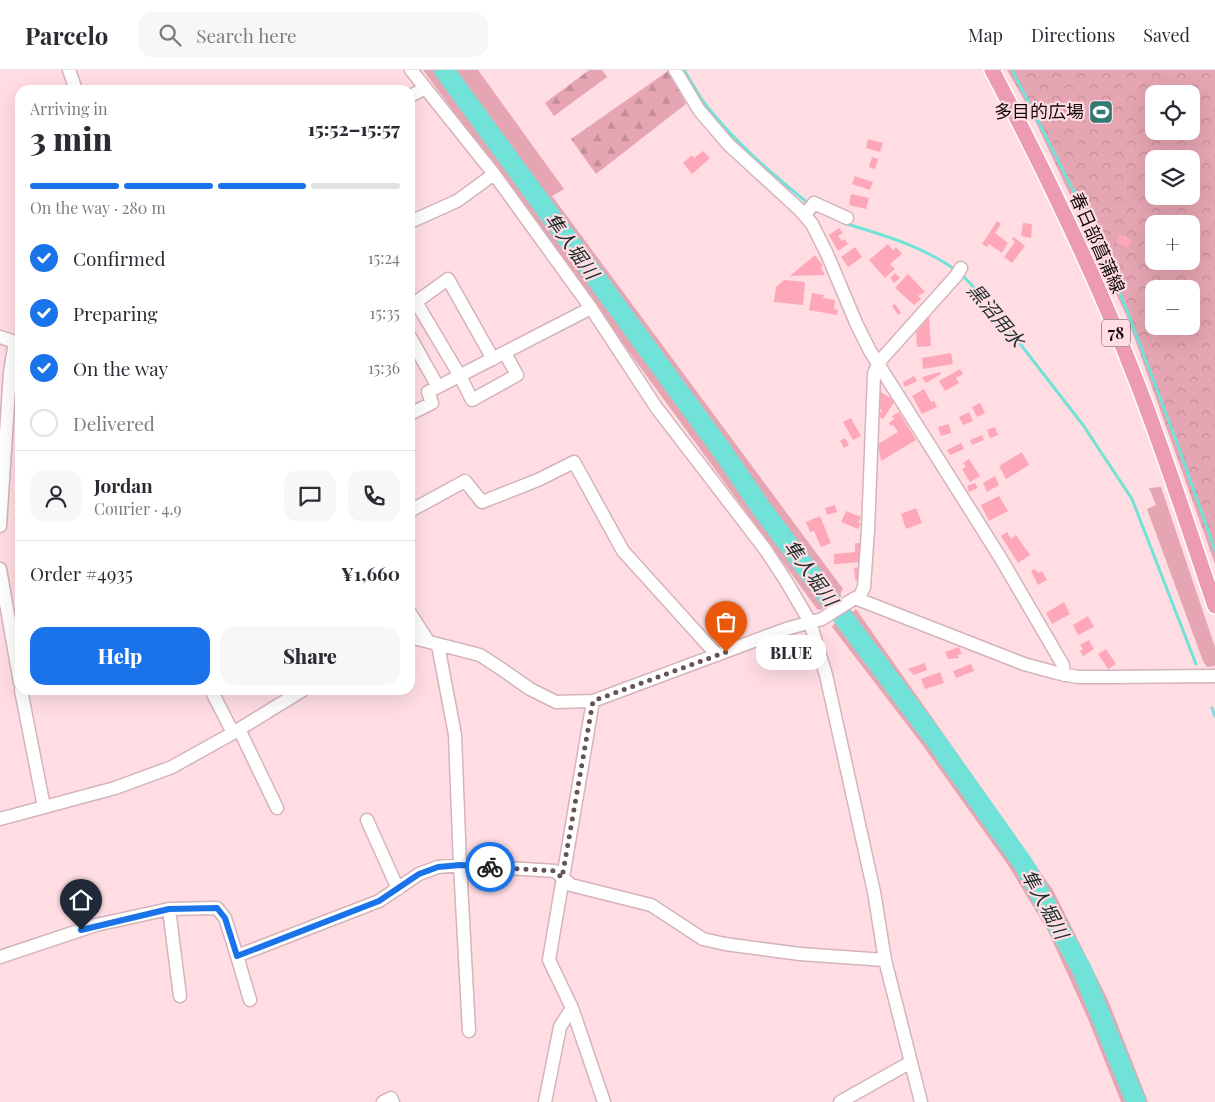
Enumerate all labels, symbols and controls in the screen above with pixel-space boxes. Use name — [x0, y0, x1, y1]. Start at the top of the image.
search box — [138, 12, 488, 57]
text: Parcelo — [25, 19, 108, 51]
icon: search — [156, 21, 184, 49]
text: Search here — [196, 22, 297, 48]
text: Map — [968, 23, 1003, 47]
text: Directions — [1031, 23, 1115, 47]
text: Saved — [1143, 23, 1190, 47]
map controls — [1145, 85, 1200, 335]
button: locate — [1145, 85, 1200, 140]
text: Arriving in — [30, 98, 108, 119]
place label: 多目的広場 — [994, 99, 1084, 123]
sports icon: 多目的広場 — [1088, 99, 1114, 125]
text: 15:52–15:57 — [308, 115, 400, 141]
text: 3 min — [30, 116, 112, 159]
button: layers — [1145, 150, 1200, 205]
street label: 春日部菖蒲線 — [1065, 188, 1131, 297]
text: On the way · 280 m — [30, 197, 166, 218]
water label: 隼人堀川 — [540, 207, 607, 285]
button: + — [1145, 215, 1200, 270]
icon: check — [30, 244, 58, 272]
text: Confirmed — [73, 245, 166, 271]
text: 15:24 — [368, 247, 400, 268]
water label: 黒沼用水 — [962, 277, 1032, 353]
button: − — [1145, 280, 1200, 335]
icon: check — [30, 299, 58, 327]
text: Preparing — [73, 300, 158, 326]
text: 15:35 — [370, 302, 400, 323]
road number: 78 — [1102, 320, 1130, 346]
icon: check — [30, 354, 58, 382]
text: On the way — [73, 355, 168, 381]
text: 15:36 — [368, 357, 400, 378]
text: Delivered — [73, 410, 155, 436]
button: person — [30, 470, 82, 522]
button: chat — [284, 470, 336, 522]
button: phone — [348, 470, 400, 522]
text: Jordan — [94, 472, 153, 498]
text: Courier · 4.9 — [94, 498, 182, 519]
water label: 隼人堀川 — [779, 534, 846, 612]
text: Order #4935 — [30, 560, 133, 586]
text: ¥1,660 — [341, 560, 400, 586]
pin — [705, 601, 747, 652]
icon: bag — [712, 608, 740, 636]
button: Help — [30, 627, 210, 685]
button: Share — [220, 627, 400, 685]
callout: BLUE — [756, 634, 826, 670]
text: BLUE — [770, 642, 812, 663]
courier — [465, 842, 515, 892]
icon: bike — [476, 853, 504, 881]
water label: 隼人堀川 — [1016, 864, 1077, 945]
pin — [60, 879, 102, 930]
icon: home — [67, 886, 95, 914]

